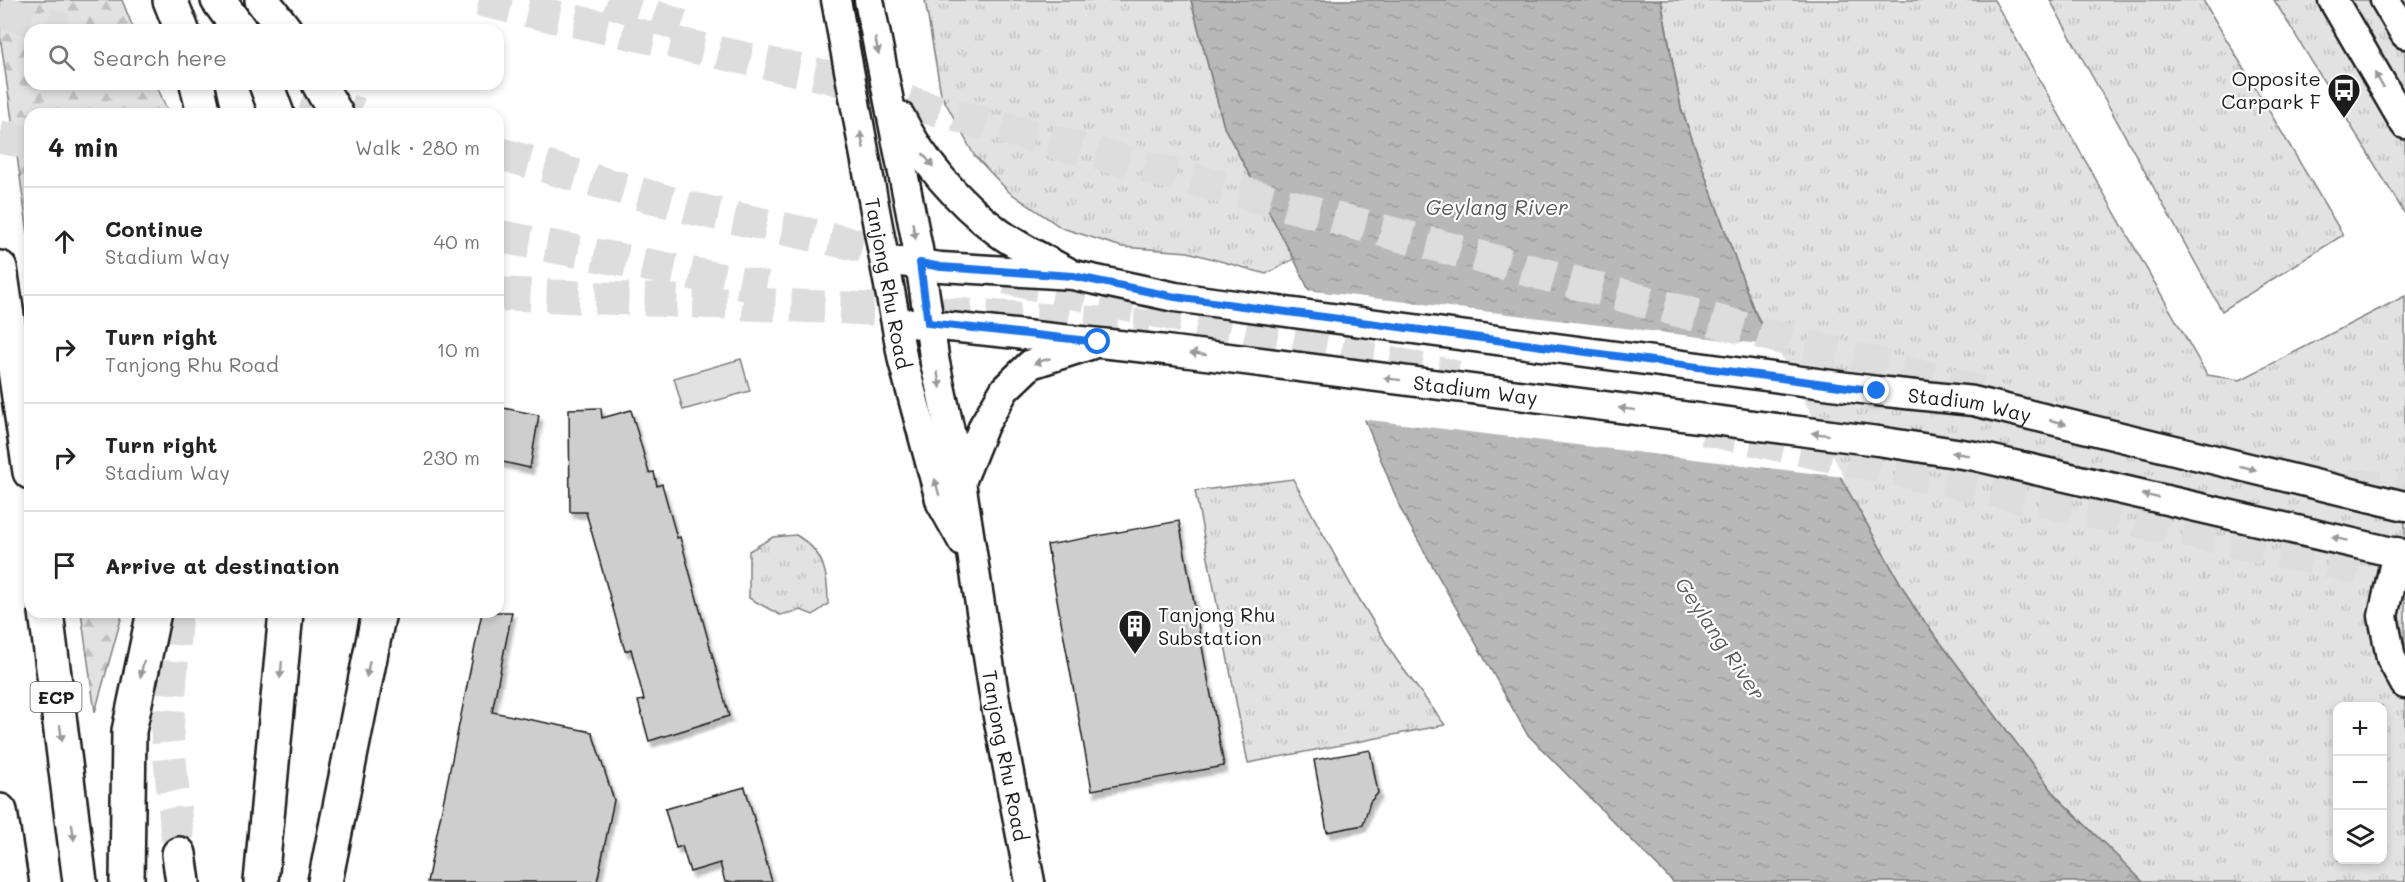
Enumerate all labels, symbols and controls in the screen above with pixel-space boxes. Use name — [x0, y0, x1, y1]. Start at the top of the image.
search box — [24, 24, 504, 90]
one-way arrow — [873, 37, 883, 55]
icon: search — [45, 41, 78, 74]
text: Search here — [93, 43, 227, 72]
place label: Opposite Carpark F — [2221, 65, 2321, 114]
bus stop icon: Opposite Carpark F — [2326, 72, 2362, 119]
one-way arrow — [2374, 72, 2385, 88]
text: 4 min — [48, 130, 118, 164]
one-way arrow — [857, 131, 866, 150]
text: Walk · 280 m — [355, 134, 480, 160]
one-way arrow — [921, 152, 933, 167]
water label: Geylang River — [1426, 193, 1568, 220]
street label: Tanjong Rhu Road — [860, 195, 918, 372]
text: Continue — [105, 214, 203, 243]
one-way arrow — [910, 222, 919, 241]
icon: ahead — [48, 225, 81, 258]
text: 40 m — [434, 228, 480, 254]
text: Stadium Way — [105, 243, 230, 269]
text: Turn right — [105, 322, 217, 351]
route start — [1084, 328, 1110, 354]
icon: right — [48, 333, 81, 366]
text: 10 m — [436, 336, 480, 362]
one-way arrow — [1189, 350, 1208, 359]
text: Tanjong Rhu Road — [105, 351, 279, 377]
one-way arrow — [1033, 356, 1051, 366]
street label: Stadium Way — [1412, 369, 1539, 410]
one-way arrow — [935, 371, 944, 390]
one-way arrow — [1382, 374, 1401, 384]
route end — [1863, 377, 1889, 403]
street label: Stadium Way — [1907, 381, 2034, 428]
one-way arrow — [1617, 404, 1636, 414]
one-way arrow — [2049, 417, 2068, 427]
one-way arrow — [1811, 429, 1830, 438]
text: Turn right — [105, 430, 217, 459]
icon: right — [48, 441, 81, 474]
text: 230 m — [422, 444, 480, 470]
one-way arrow — [1950, 449, 1969, 458]
text: Stadium Way — [105, 459, 230, 485]
one-way arrow — [2239, 463, 2257, 473]
one-way arrow — [932, 477, 941, 495]
one-way arrow — [2140, 491, 2159, 500]
one-way arrow — [2331, 534, 2349, 544]
icon: arrive — [48, 549, 81, 582]
text: Arrive at destination — [105, 551, 340, 580]
water label: Geylang River — [1670, 571, 1772, 705]
place label: Tanjong Rhu Substation — [1158, 601, 1275, 650]
building icon: Tanjong Rhu Substation — [1117, 608, 1153, 655]
one-way arrow — [137, 660, 146, 679]
one-way arrow — [363, 660, 372, 679]
one-way arrow — [276, 661, 286, 680]
street label: Tanjong Rhu Road — [977, 668, 1035, 843]
road number: ECP — [31, 682, 82, 712]
map controls — [2333, 702, 2387, 864]
button: + — [2333, 702, 2387, 756]
one-way arrow — [56, 723, 65, 742]
button: − — [2333, 756, 2387, 810]
button: layers — [2333, 810, 2387, 864]
one-way arrow — [68, 823, 78, 842]

